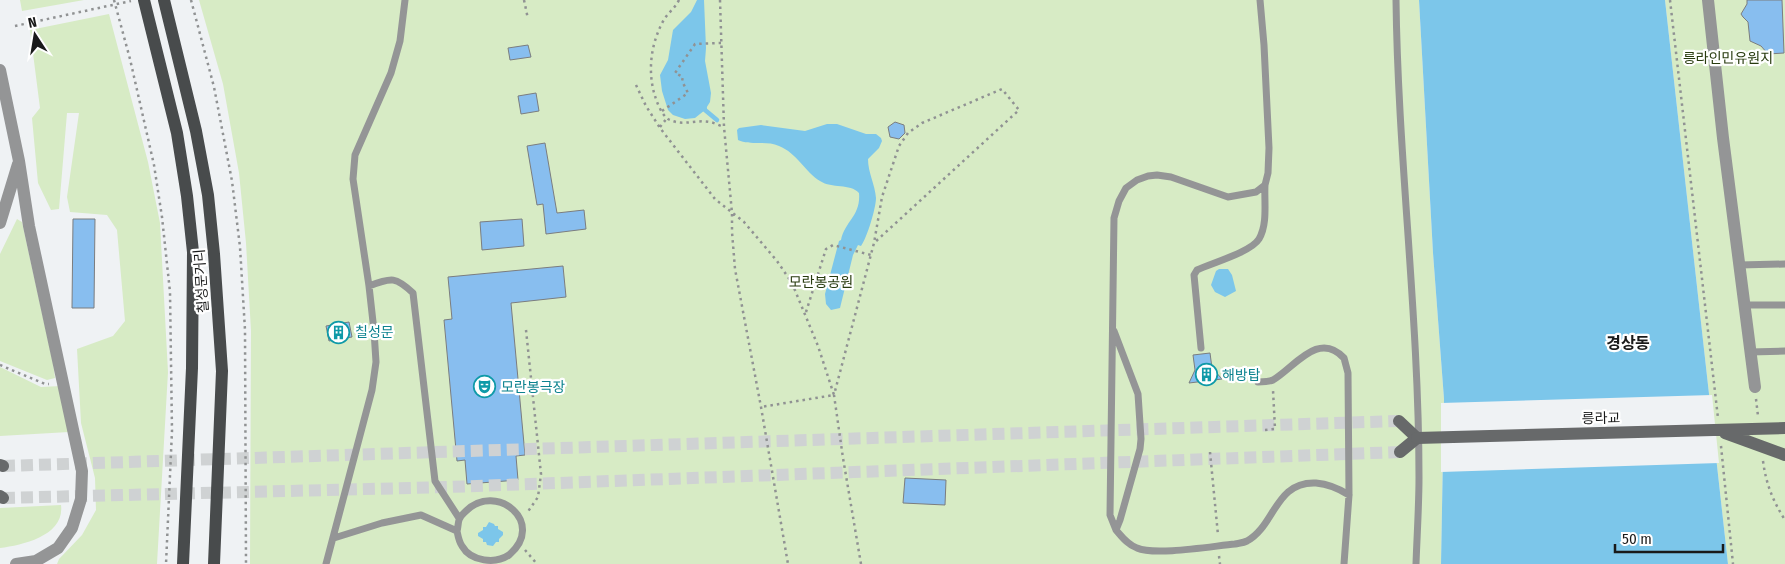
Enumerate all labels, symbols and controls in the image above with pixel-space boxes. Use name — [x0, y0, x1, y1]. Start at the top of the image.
north arrow — [10, 10, 60, 60]
text: N — [27, 14, 38, 32]
park label: 릉라인민유원지 — [1683, 50, 1773, 67]
street label: 칠성문거리 — [191, 248, 212, 314]
park label: 모란봉공원 — [789, 274, 853, 291]
building icon: 칠성문 — [327, 320, 351, 344]
place label: 칠성문 — [355, 324, 394, 341]
district label: 경상동 — [1606, 334, 1650, 353]
building icon: 해방탑 — [1194, 363, 1218, 387]
place label: 해방탑 — [1222, 367, 1261, 384]
theatre icon: 모란봉극장 — [473, 375, 497, 399]
place label: 모란봉극장 — [501, 379, 566, 396]
street label: 릉라교 — [1582, 410, 1621, 427]
scale bar — [1615, 522, 1722, 554]
text: 50 m — [1622, 530, 1652, 548]

